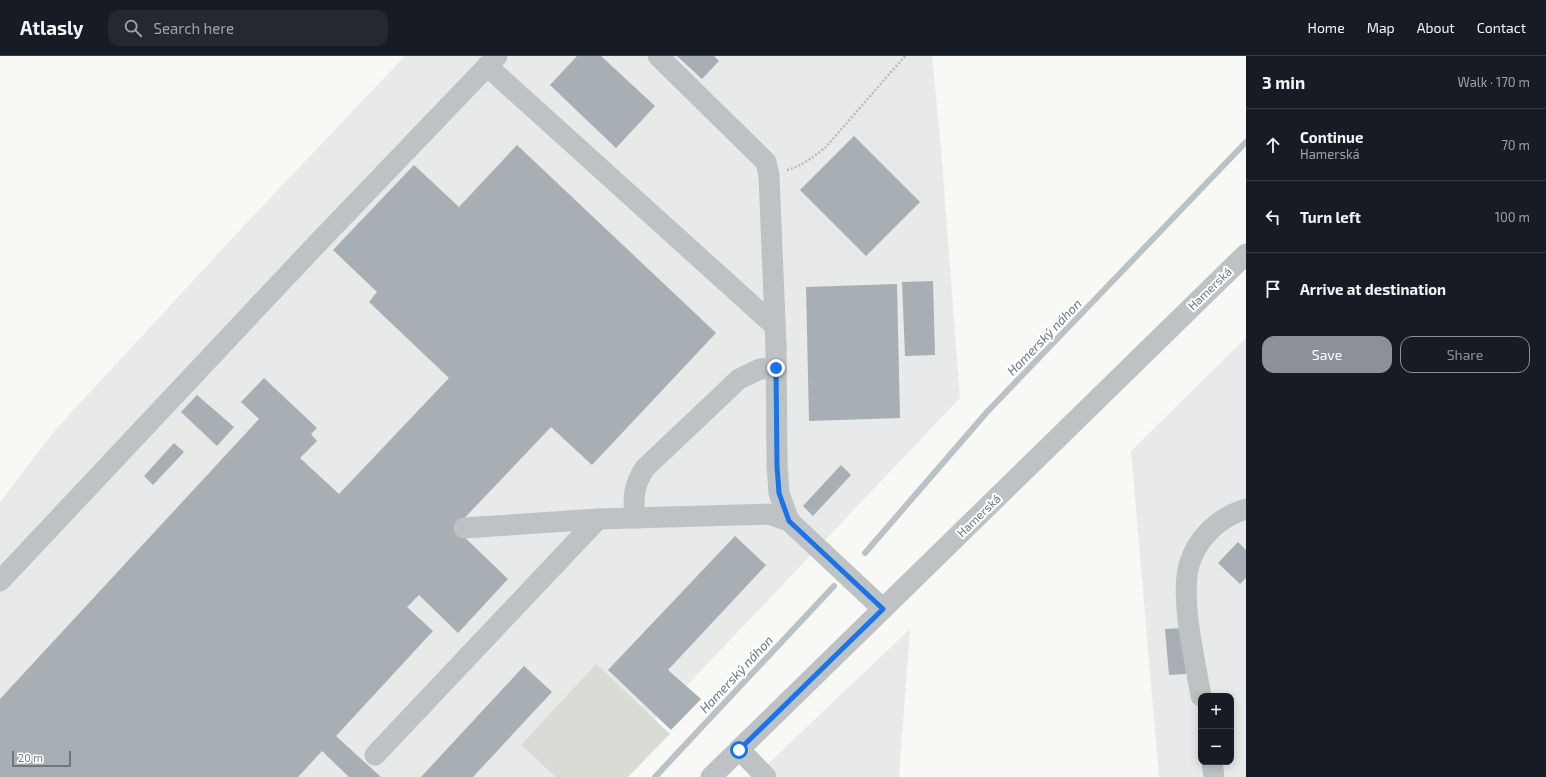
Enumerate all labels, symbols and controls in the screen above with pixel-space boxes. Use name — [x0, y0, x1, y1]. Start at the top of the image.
search box — [108, 10, 388, 46]
text: Atlasly — [20, 16, 84, 39]
icon: search — [122, 17, 144, 39]
text: Search here — [154, 19, 234, 37]
text: Home — [1308, 19, 1345, 36]
text: Map — [1367, 19, 1395, 36]
text: About — [1417, 19, 1455, 36]
text: Contact — [1477, 19, 1526, 36]
text: 3 min — [1262, 72, 1305, 92]
text: Walk · 170 m — [1458, 74, 1530, 90]
text: Continue — [1300, 128, 1363, 146]
icon: ahead — [1262, 134, 1284, 156]
text: 70 m — [1501, 137, 1530, 153]
text: Hamerská — [1300, 146, 1360, 162]
icon: left — [1262, 206, 1284, 228]
text: Turn left — [1300, 208, 1361, 226]
text: 100 m — [1495, 209, 1530, 225]
street label: Hamerská — [1185, 264, 1234, 312]
icon: arrive — [1262, 278, 1284, 300]
text: Arrive at destination — [1300, 280, 1446, 298]
water label: Hamerský náhon — [1003, 295, 1085, 379]
button: Save — [1262, 336, 1392, 373]
button: Share — [1400, 336, 1530, 373]
route end — [767, 359, 785, 377]
street label: Hamerská — [954, 491, 1003, 539]
water label: Hamerský náhon — [696, 632, 776, 716]
map controls — [1198, 693, 1234, 765]
button: + — [1198, 693, 1234, 729]
button: − — [1198, 729, 1234, 765]
route start — [730, 741, 748, 759]
scale bar — [12, 749, 71, 768]
text: 20 m — [18, 751, 43, 764]

